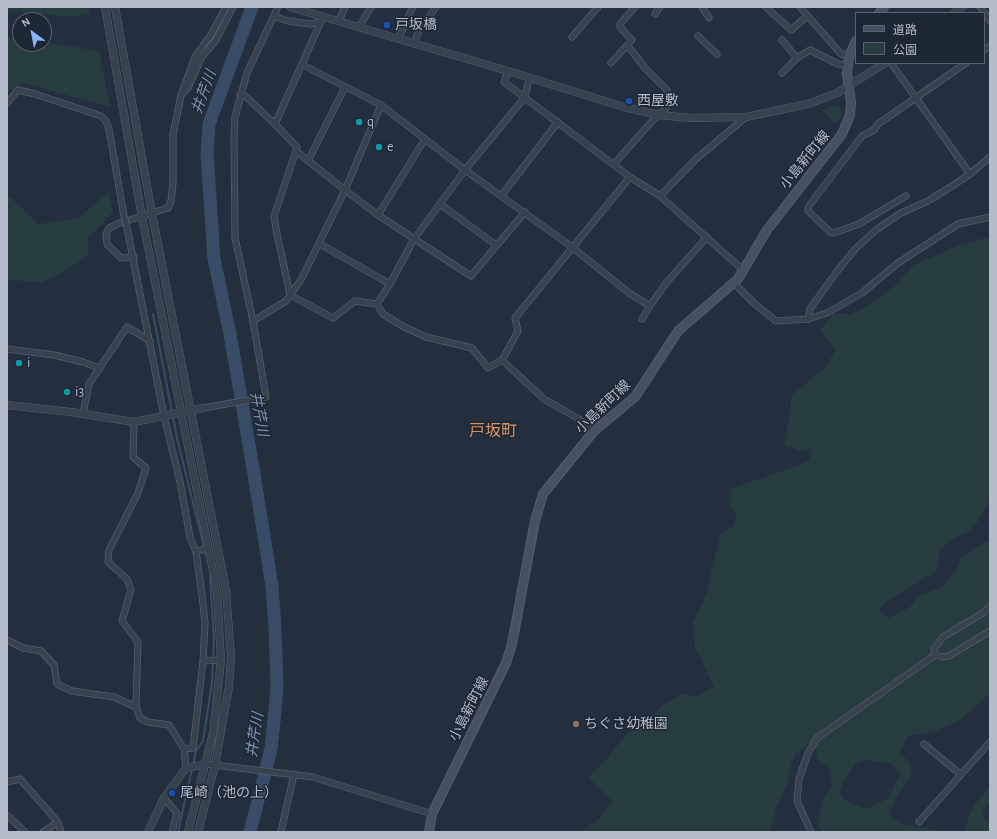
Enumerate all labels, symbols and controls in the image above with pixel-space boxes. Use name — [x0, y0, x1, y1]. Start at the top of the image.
north arrow — [12, 12, 52, 52]
legend — [855, 12, 985, 64]
text: N — [20, 16, 32, 29]
place label: 戸坂橋 — [395, 17, 437, 33]
marker: 戸坂橋 — [382, 20, 392, 30]
text: 道路 — [893, 24, 917, 36]
text: 公園 — [893, 44, 917, 56]
water label: 井芹川 — [188, 68, 220, 116]
place label: 西屋敷 — [637, 93, 679, 109]
marker: 西屋敷 — [624, 96, 634, 106]
place label: q — [367, 114, 374, 130]
marker: q — [354, 117, 364, 127]
street label: 小島新町線 — [776, 128, 834, 192]
place label: e — [387, 139, 393, 155]
marker: e — [374, 142, 384, 152]
place label: i — [27, 355, 30, 371]
marker: i — [14, 358, 24, 368]
street label: 小島新町線 — [572, 377, 634, 437]
place label: i3 — [75, 384, 84, 400]
marker: i3 — [62, 387, 72, 397]
water label: 井芹川 — [246, 390, 272, 438]
district label: 戸坂町 — [469, 421, 517, 441]
street label: 小島新町線 — [446, 674, 492, 744]
water label: 井芹川 — [243, 711, 267, 759]
place label: ちぐさ幼稚園 — [584, 716, 668, 732]
marker: ちぐさ幼稚園 — [571, 719, 581, 729]
place label: 尾崎（池の上） — [180, 785, 278, 801]
marker: 尾崎（池の上） — [167, 788, 177, 798]

